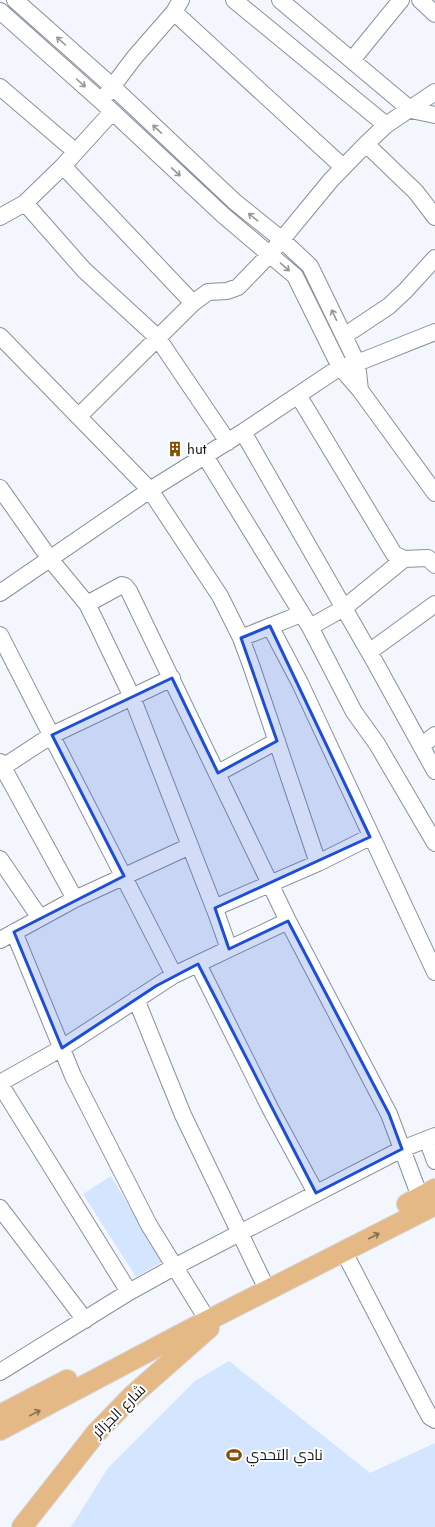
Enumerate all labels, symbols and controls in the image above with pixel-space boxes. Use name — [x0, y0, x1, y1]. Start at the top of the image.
one-way arrow — [56, 37, 66, 46]
one-way arrow — [76, 79, 87, 88]
one-way arrow — [152, 124, 162, 134]
one-way arrow — [171, 167, 181, 176]
one-way arrow — [248, 212, 258, 221]
one-way arrow — [280, 262, 290, 271]
one-way arrow — [330, 309, 337, 321]
place label: hut — [187, 438, 207, 460]
building icon: hut — [166, 440, 184, 458]
one-way arrow — [367, 1232, 379, 1239]
street label: شارع الجزائر — [87, 1379, 151, 1443]
one-way arrow — [29, 1409, 41, 1416]
place label: نادي التحدي — [246, 1444, 323, 1467]
sports icon: نادي التحدي — [225, 1446, 243, 1464]

